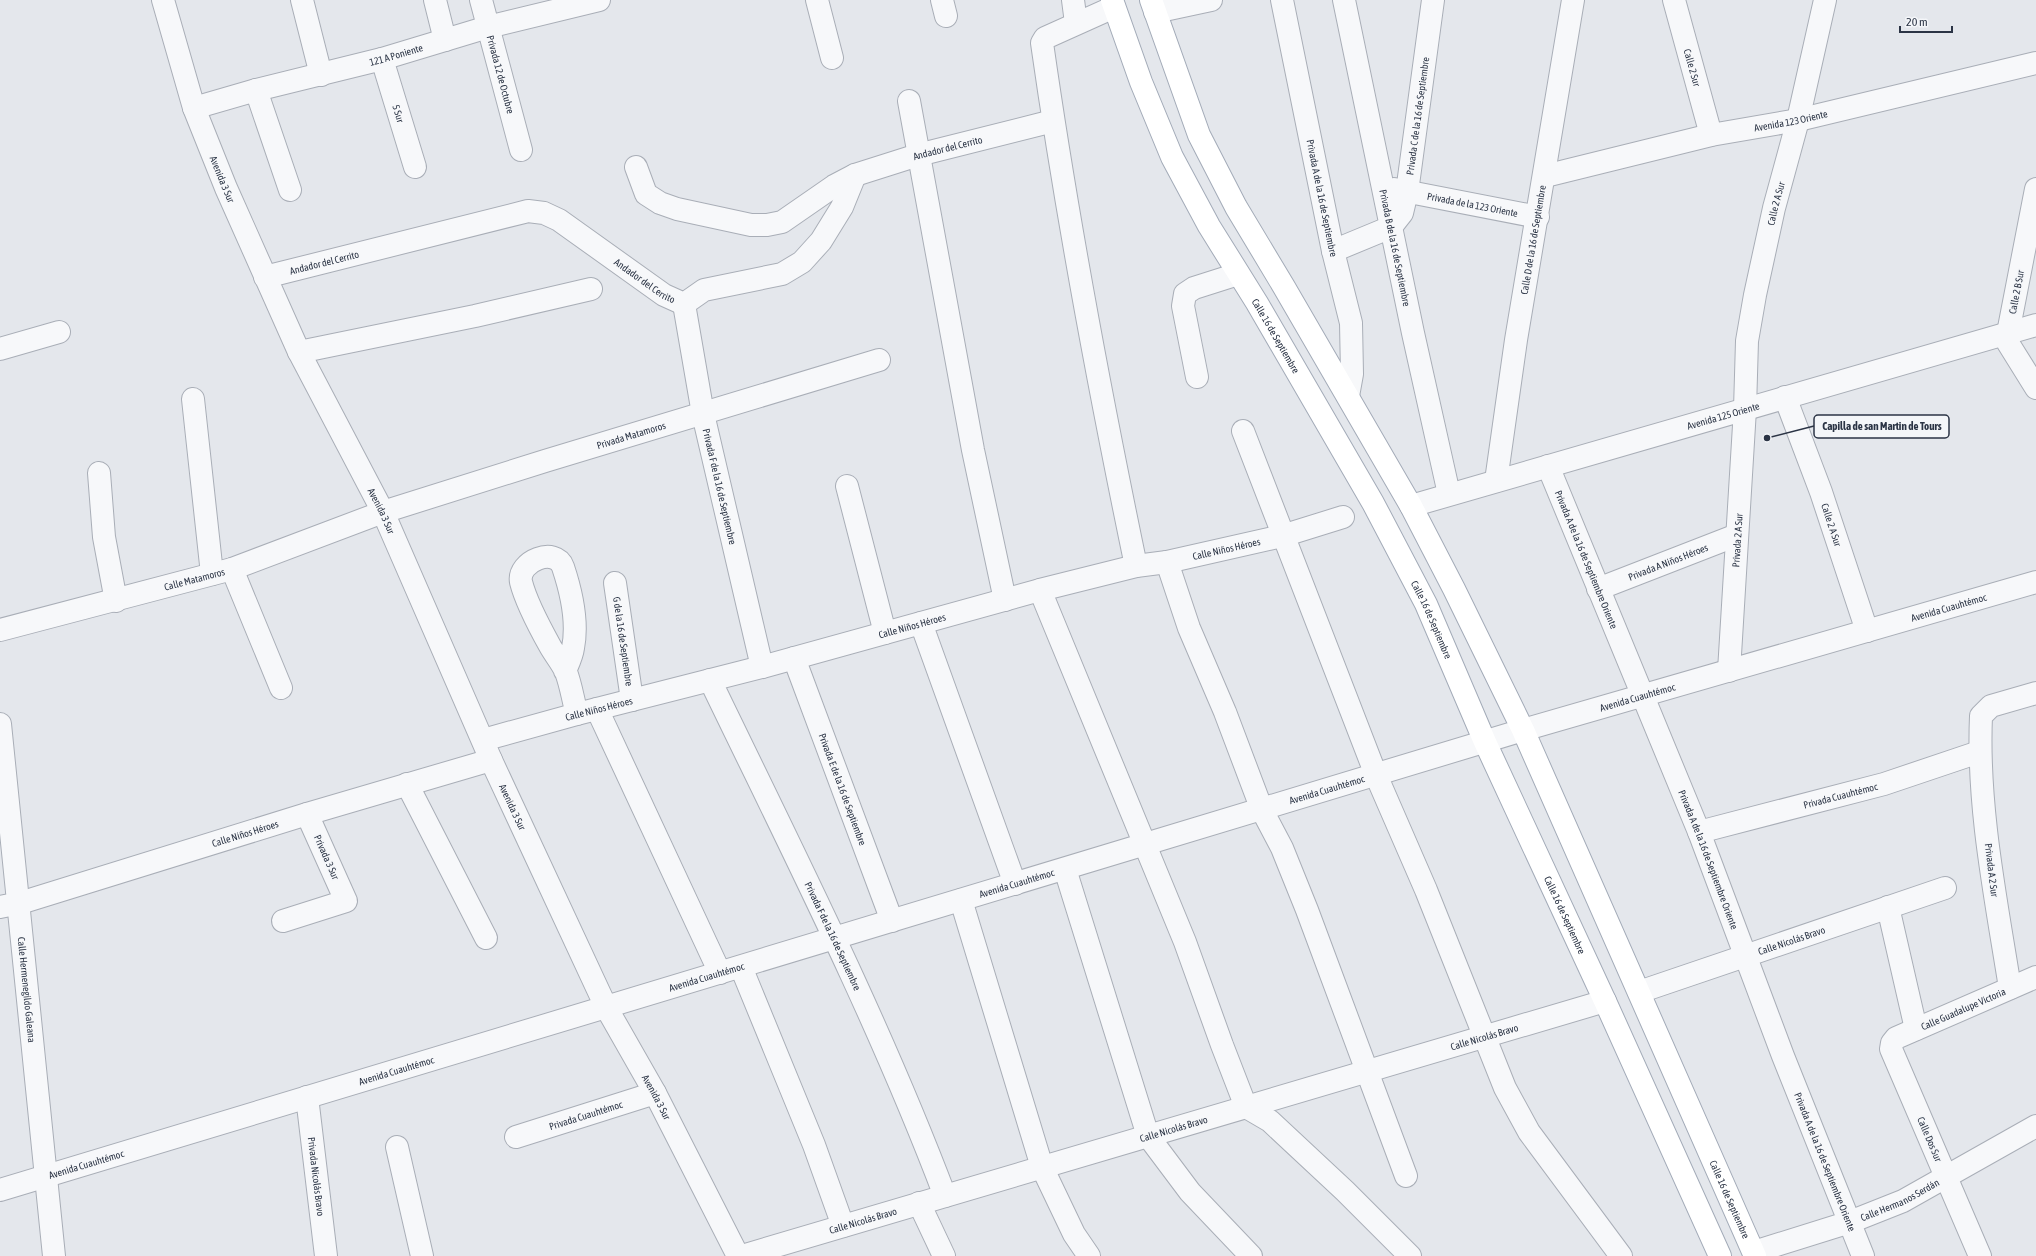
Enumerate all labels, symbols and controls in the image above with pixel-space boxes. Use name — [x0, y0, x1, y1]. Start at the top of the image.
scale bar — [1900, 8, 1952, 34]
text: 20 m — [1906, 15, 1928, 29]
street label: Privada 12 de Octubre — [485, 34, 516, 115]
street label: 121 A Poniente — [368, 42, 425, 68]
street label: Calle 2 Sur — [1682, 48, 1703, 89]
street label: Privada C de la 16 de Septiembre — [1404, 56, 1431, 176]
street label: 5 Sur — [390, 103, 406, 125]
street label: Avenida 123 Oriente — [1753, 108, 1829, 133]
street label: Andador del Cerrito — [912, 134, 984, 162]
street label: Privada A de la 16 de Septiembre — [1304, 138, 1339, 258]
street label: Avenida 3 Sur — [208, 154, 237, 205]
street label: Calle 2 A Sur — [1765, 180, 1787, 226]
street label: Calle D de la 16 de Septiembre — [1519, 184, 1548, 295]
street label: Privada B de la 16 de Septiembre — [1377, 188, 1412, 308]
street label: Privada de la 123 Oriente — [1426, 191, 1519, 219]
street label: Andador del Cerrito — [289, 249, 360, 277]
street label: Andador del Cerrito — [612, 256, 677, 305]
street label: Calle 2 B Sur — [2007, 268, 2026, 315]
street label: Calle 16 de Septiembre — [1250, 297, 1302, 376]
street label: Avenida 125 Oriente — [1686, 400, 1761, 432]
callout: Capilla de san Martin de Tours — [1814, 415, 1949, 438]
street label: Privada Matamoros — [595, 420, 668, 451]
text: Capilla de san Martin de Tours — [1822, 420, 1942, 432]
street label: Privada F de la 16 de Septiembre — [701, 428, 738, 546]
street label: Avenida 3 Sur — [365, 486, 397, 536]
street label: Privada A de la 16 de Septiembre Oriente — [1553, 489, 1620, 631]
street label: Calle 2 A Sur — [1819, 502, 1844, 549]
street label: Privada 2 A Sur — [1730, 512, 1745, 568]
street label: Calle Niños Héroes — [1192, 536, 1262, 562]
street label: Privada A Niños Héroes — [1627, 542, 1710, 583]
street label: Calle Matamoros — [163, 566, 226, 593]
street label: Calle 16 de Septiembre — [1409, 579, 1454, 661]
street label: Avenida Cuauhtémoc — [1910, 591, 1988, 624]
street label: G de la 16 de Septiembre — [611, 596, 635, 687]
street label: Calle Niños Héroes — [877, 611, 947, 640]
street label: Avenida Cuauhtémoc — [1598, 681, 1677, 714]
street label: Calle Niños Héroes — [564, 695, 634, 723]
street label: Privada E de la 16 de Septiembre — [817, 732, 868, 847]
street label: Avenida Cuauhtémoc — [1288, 773, 1366, 806]
street label: Privada Cuauhtémoc — [1802, 781, 1879, 811]
street label: Avenida 3 Sur — [497, 782, 528, 833]
street label: Privada A de la 16 de Septiembre Oriente — [1676, 788, 1740, 931]
street label: Calle Niños Héroes — [211, 818, 280, 849]
street label: Privada 3 Sur — [312, 833, 342, 882]
street label: Privada A 2 Sur — [1983, 843, 2000, 899]
street label: Avenida Cuauhtémoc — [978, 867, 1056, 900]
street label: Calle 16 de Septiembre — [1542, 874, 1588, 956]
street label: Privada F de la 16 de Septiembre — [803, 880, 863, 993]
street label: Calle Nicolás Bravo — [1757, 924, 1827, 957]
street label: Calle Hermenegildo Galeana — [16, 936, 37, 1043]
street label: Avenida Cuauhtémoc — [668, 960, 746, 994]
street label: Calle Guadalupe Victoria — [1919, 986, 2008, 1032]
street label: Calle Nicolás Bravo — [1449, 1022, 1520, 1052]
street label: Avenida Cuauhtémoc — [358, 1054, 436, 1087]
street label: Avenida 3 Sur — [640, 1073, 673, 1123]
street label: Privada A de la 16 de Septiembre Oriente — [1792, 1091, 1858, 1233]
street label: Privada Cuauhtémoc — [548, 1099, 624, 1132]
street label: Calle Nicolás Bravo — [1139, 1114, 1209, 1144]
street label: Calle Dos Sur — [1915, 1115, 1944, 1164]
street label: Privada Nicolás Bravo — [306, 1136, 326, 1217]
street label: Avenida Cuauhtémoc — [47, 1148, 126, 1181]
street label: Calle 16 de Septiembre — [1707, 1159, 1752, 1241]
street label: Calle Hermanos Serdán — [1859, 1177, 1941, 1223]
street label: Calle Nicolás Bravo — [828, 1205, 898, 1236]

